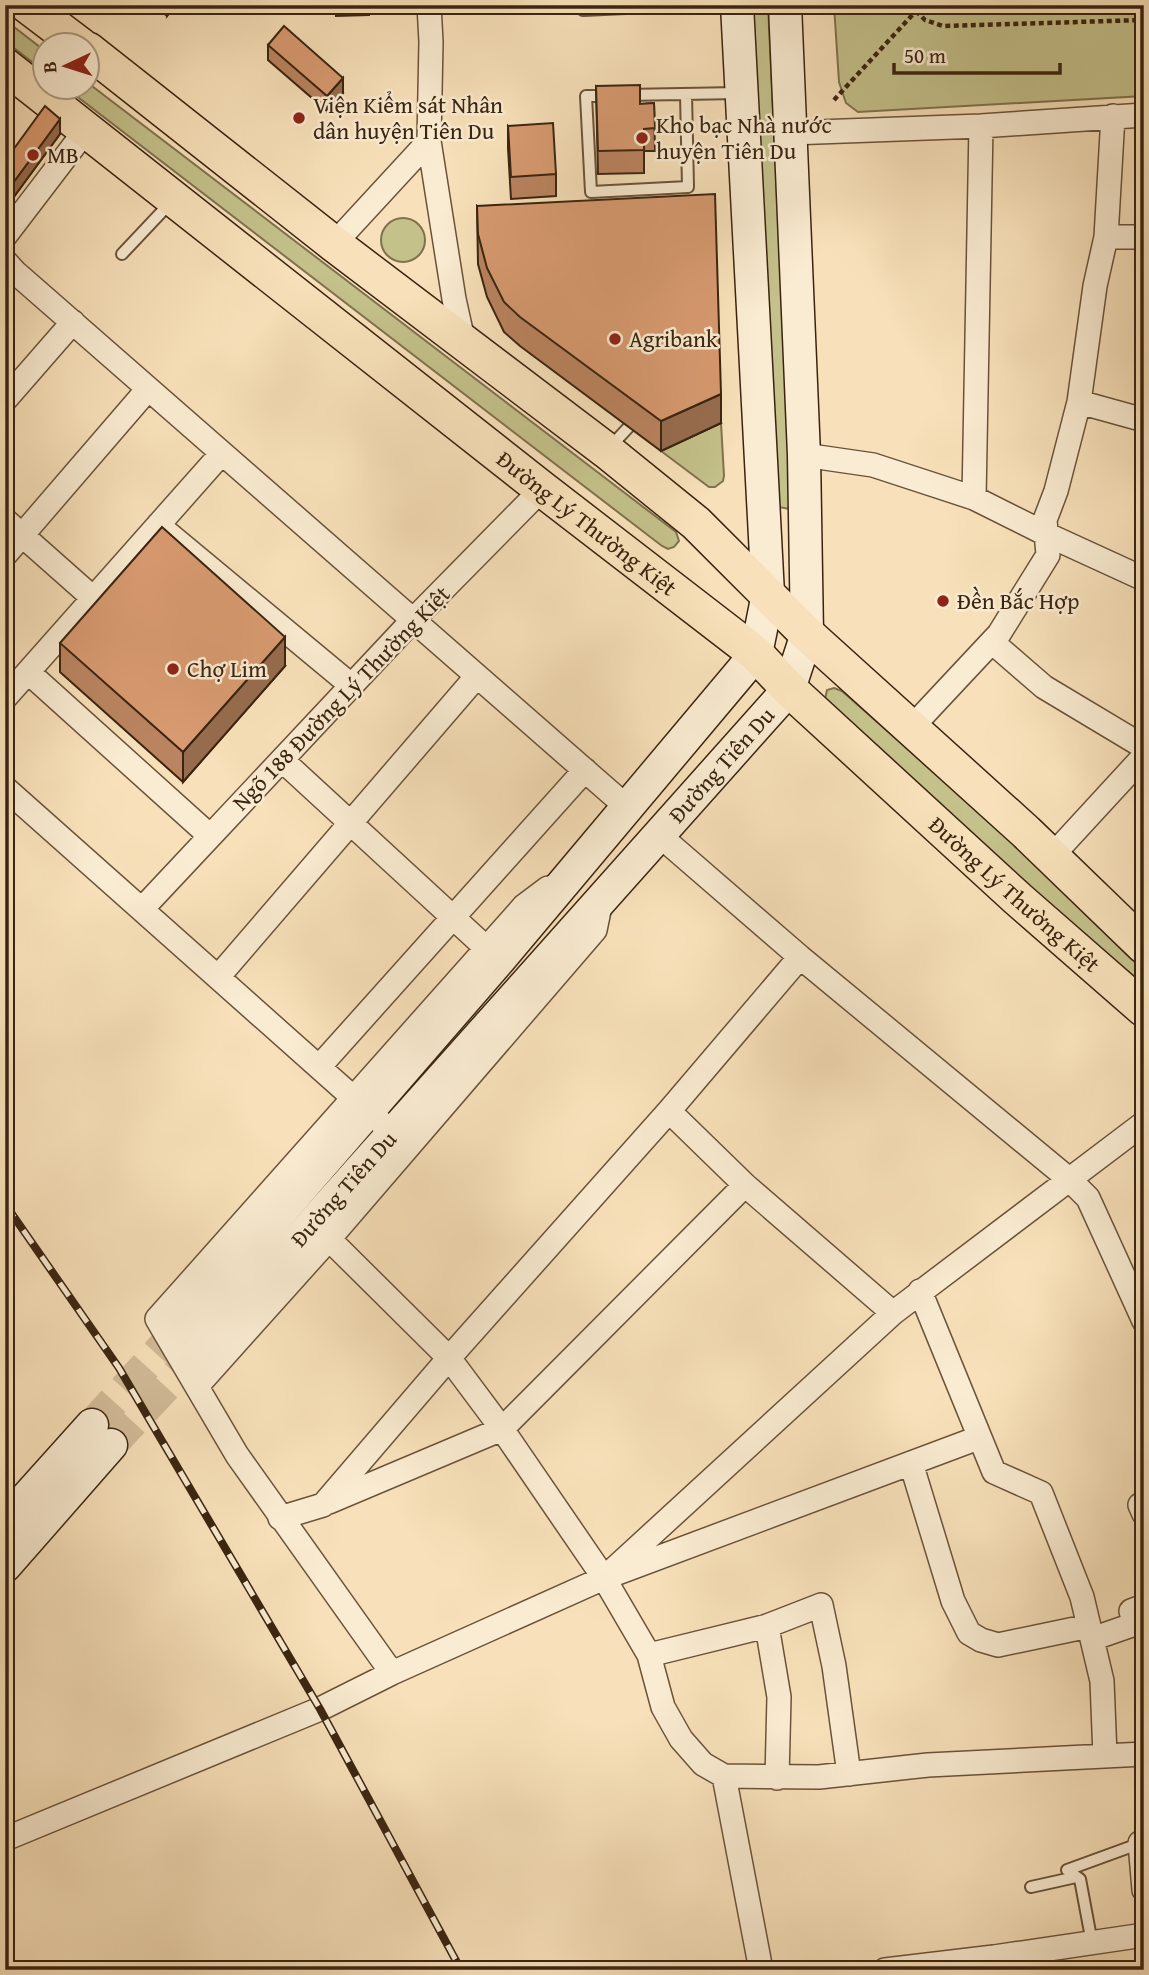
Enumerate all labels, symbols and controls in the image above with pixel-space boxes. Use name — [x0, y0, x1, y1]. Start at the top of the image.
north arrow — [32, 32, 102, 102]
scale bar — [894, 32, 1060, 76]
text: 50 m — [904, 40, 946, 71]
text: B — [35, 60, 63, 74]
place label: Viện Kiểm sát Nhân dân huyện Tiên Du — [313, 88, 503, 147]
place label: Kho bạc Nhà nước huyện Tiên Du — [656, 108, 832, 167]
marker: Viện Kiểm sát Nhân dân huyện Tiên Du — [291, 110, 307, 126]
marker: Kho bạc Nhà nước huyện Tiên Du — [634, 130, 650, 146]
place label: MB — [47, 138, 79, 171]
marker: MB — [25, 147, 41, 163]
place label: Agribank — [629, 322, 718, 355]
marker: Agribank — [607, 331, 623, 347]
street label: Đường Lý Thường Kiệt — [490, 442, 684, 603]
street label: Ngõ 188 Đường Lý Thường Kiệt — [224, 578, 457, 818]
place label: Đền Bắc Hợp — [957, 584, 1079, 617]
marker: Đền Bắc Hợp — [935, 593, 951, 609]
place label: Chợ Lim — [187, 652, 267, 685]
marker: Chợ Lim — [165, 661, 181, 677]
street label: Đường Tiên Du — [660, 699, 782, 830]
street label: Đường Lý Thường Kiệt — [922, 808, 1108, 980]
street label: Đường Tiên Du — [282, 1123, 404, 1254]

